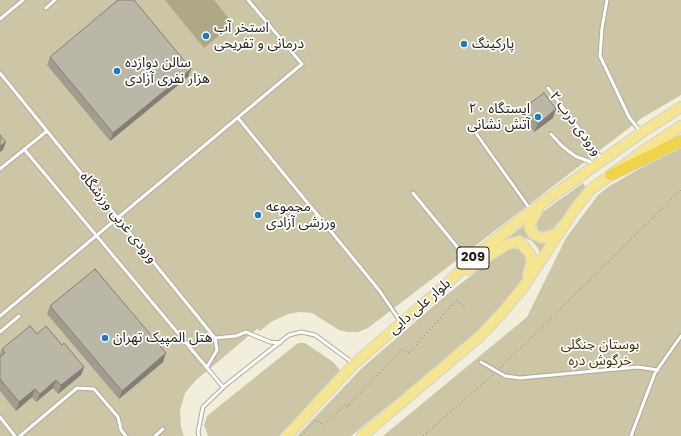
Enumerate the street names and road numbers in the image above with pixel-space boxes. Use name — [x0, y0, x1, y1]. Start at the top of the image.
street label: ورودی درب ۲ — [545, 89, 605, 159]
street label: ورودی غربی ورزشگاه — [76, 169, 160, 267]
road number: 209 — [457, 247, 489, 269]
street label: بلوار علی دایی — [386, 276, 454, 338]

